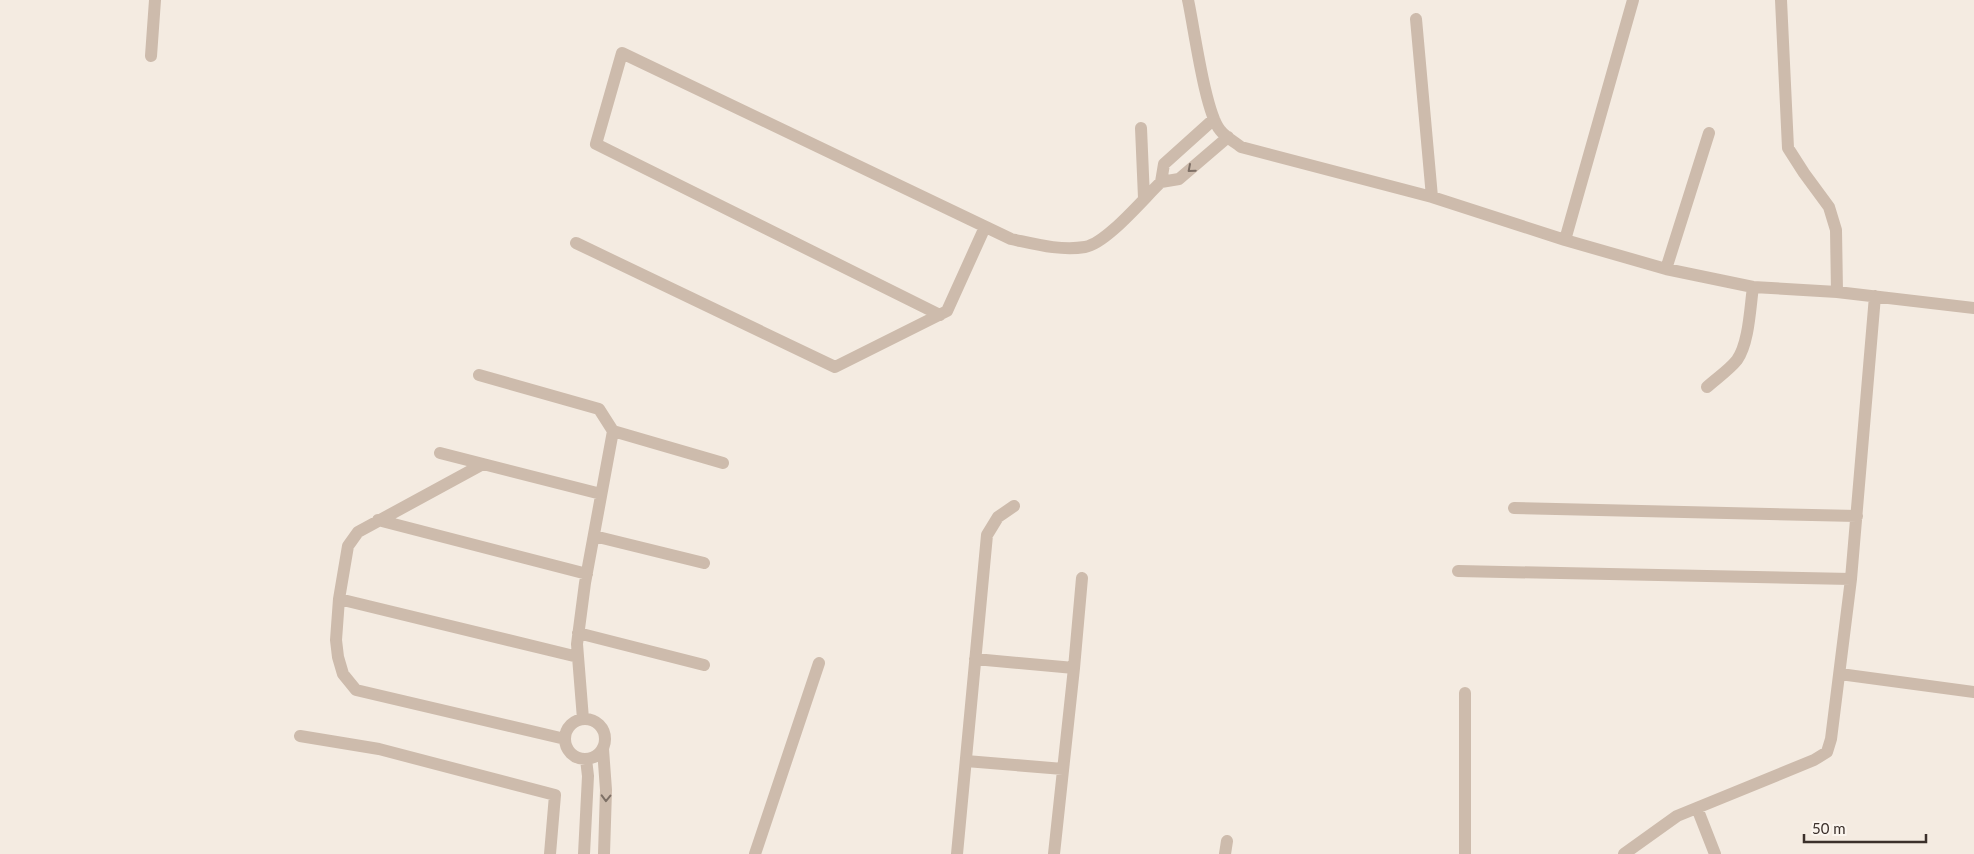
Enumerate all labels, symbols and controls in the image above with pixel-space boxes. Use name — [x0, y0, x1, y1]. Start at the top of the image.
one-way arrow — [1188, 163, 1197, 172]
one-way arrow — [600, 794, 611, 802]
scale bar — [1804, 812, 1926, 844]
text: 50 m — [1812, 819, 1846, 837]

